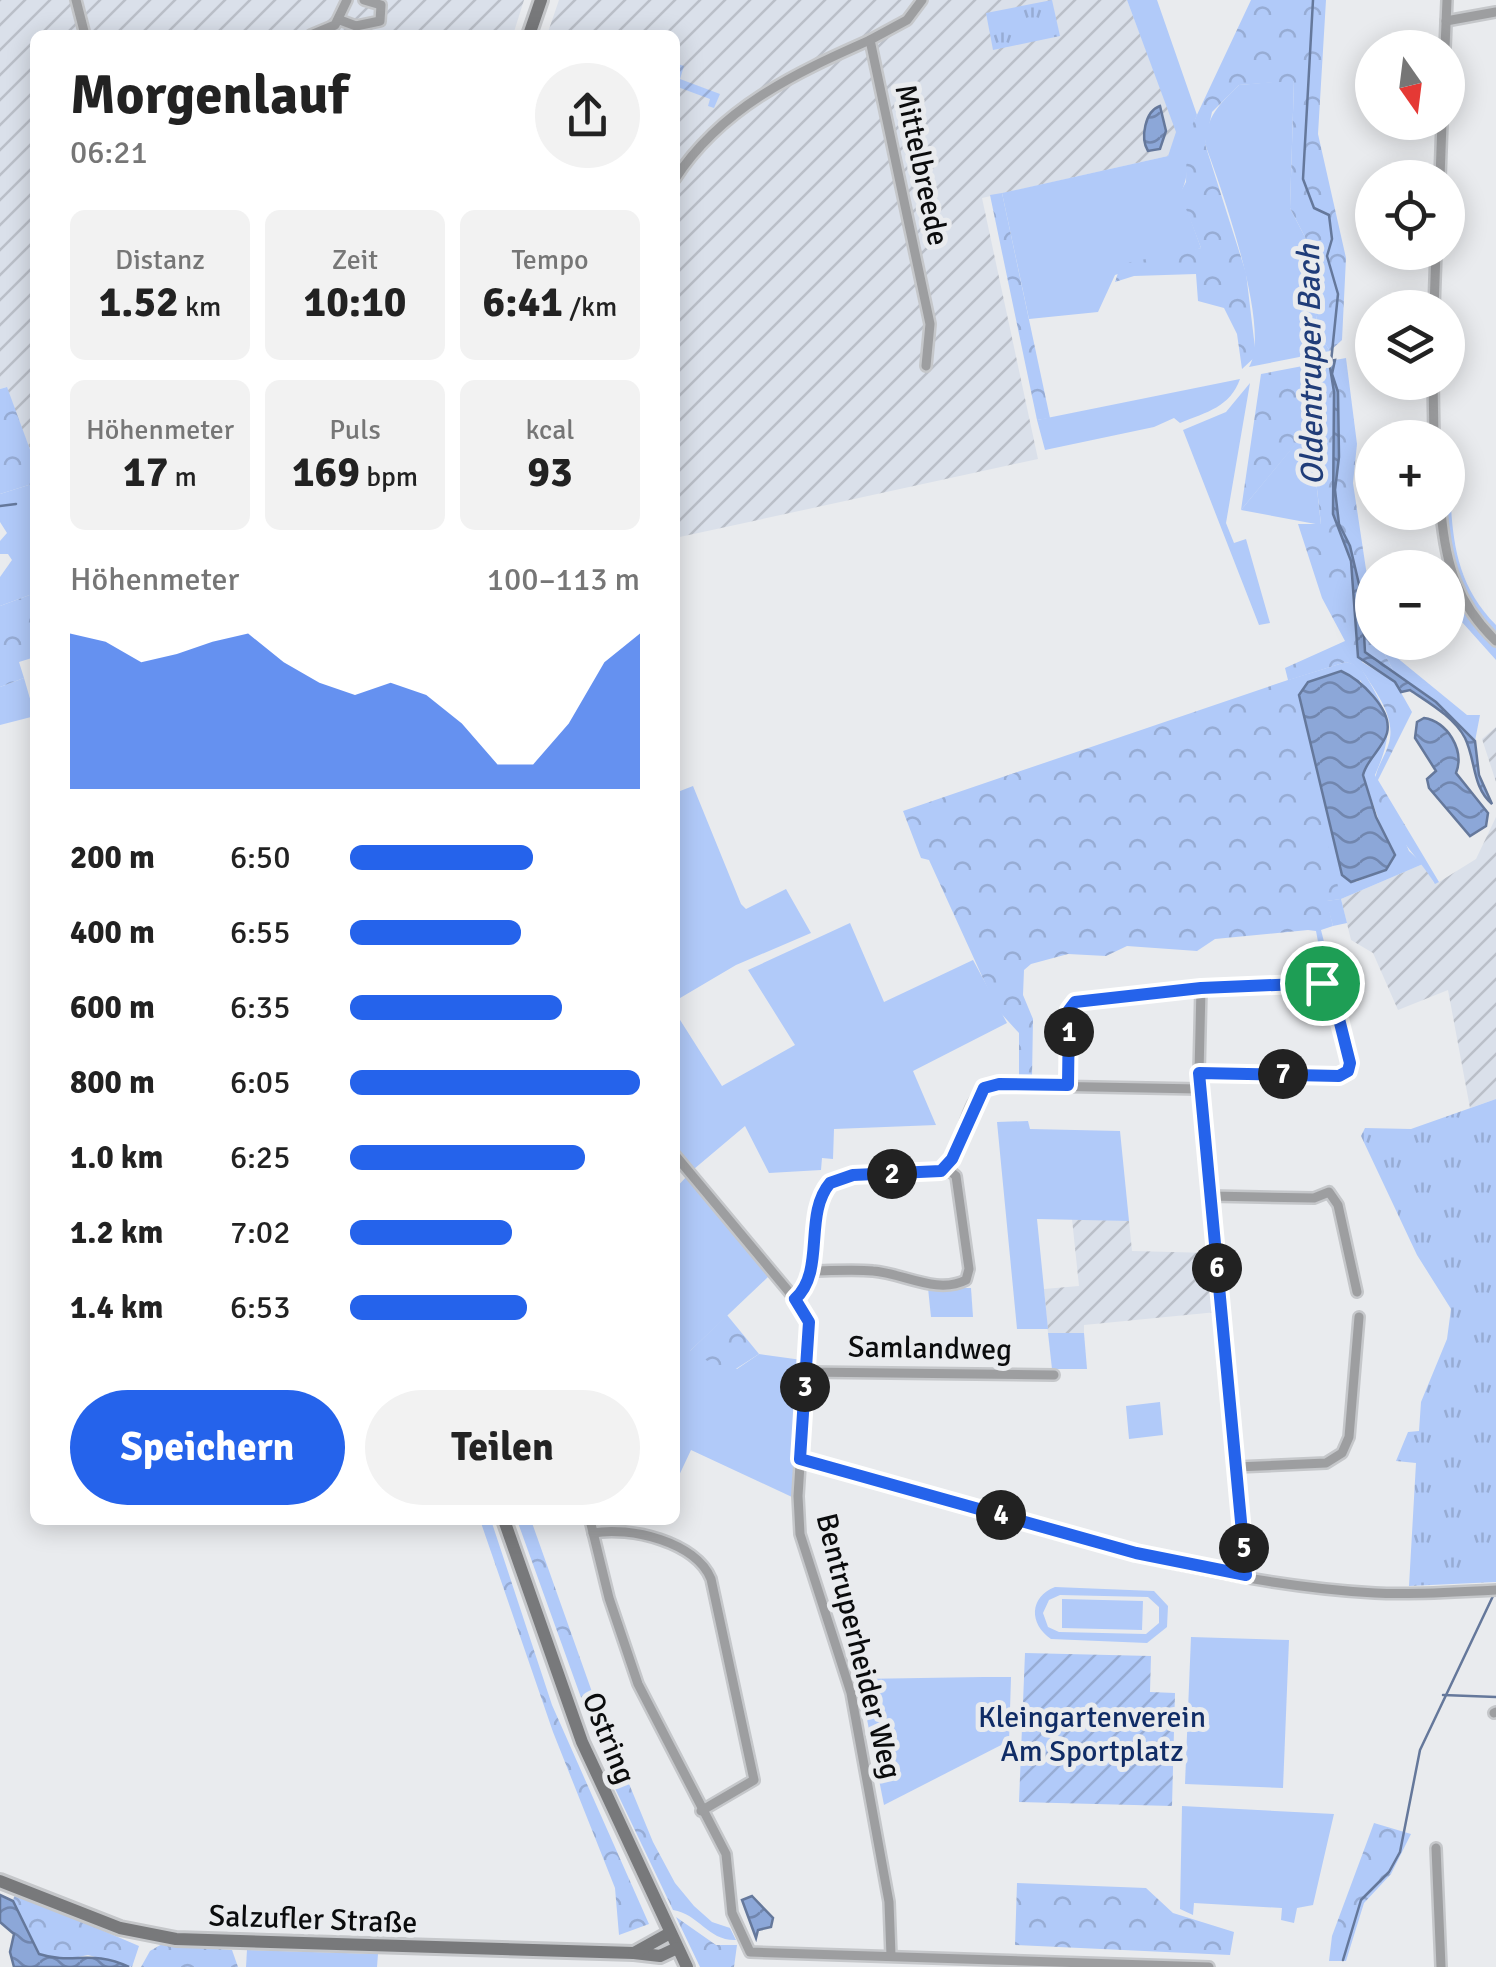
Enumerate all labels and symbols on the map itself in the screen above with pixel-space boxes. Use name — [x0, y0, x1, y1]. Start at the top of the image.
north arrow — [1355, 30, 1465, 140]
street label: Mittelbreede — [886, 81, 957, 249]
water label: Oldentruper Bach — [1289, 243, 1332, 486]
pin — [1280, 941, 1365, 1026]
pin: 1 — [1044, 1007, 1094, 1057]
pin: 7 — [1258, 1049, 1308, 1099]
pin: 2 — [867, 1149, 917, 1199]
pin: 6 — [1192, 1243, 1242, 1293]
street label: Samlandweg — [848, 1329, 1012, 1368]
pin: 3 — [780, 1362, 830, 1412]
pin: 4 — [976, 1490, 1026, 1540]
street label: Bentruperheider Weg — [808, 1509, 909, 1783]
pin: 5 — [1219, 1523, 1269, 1573]
street label: Ostring — [574, 1687, 644, 1789]
park label: Kleingartenverein Am Sportplatz — [978, 1699, 1206, 1770]
street label: Salzufler Straße — [208, 1897, 418, 1942]

